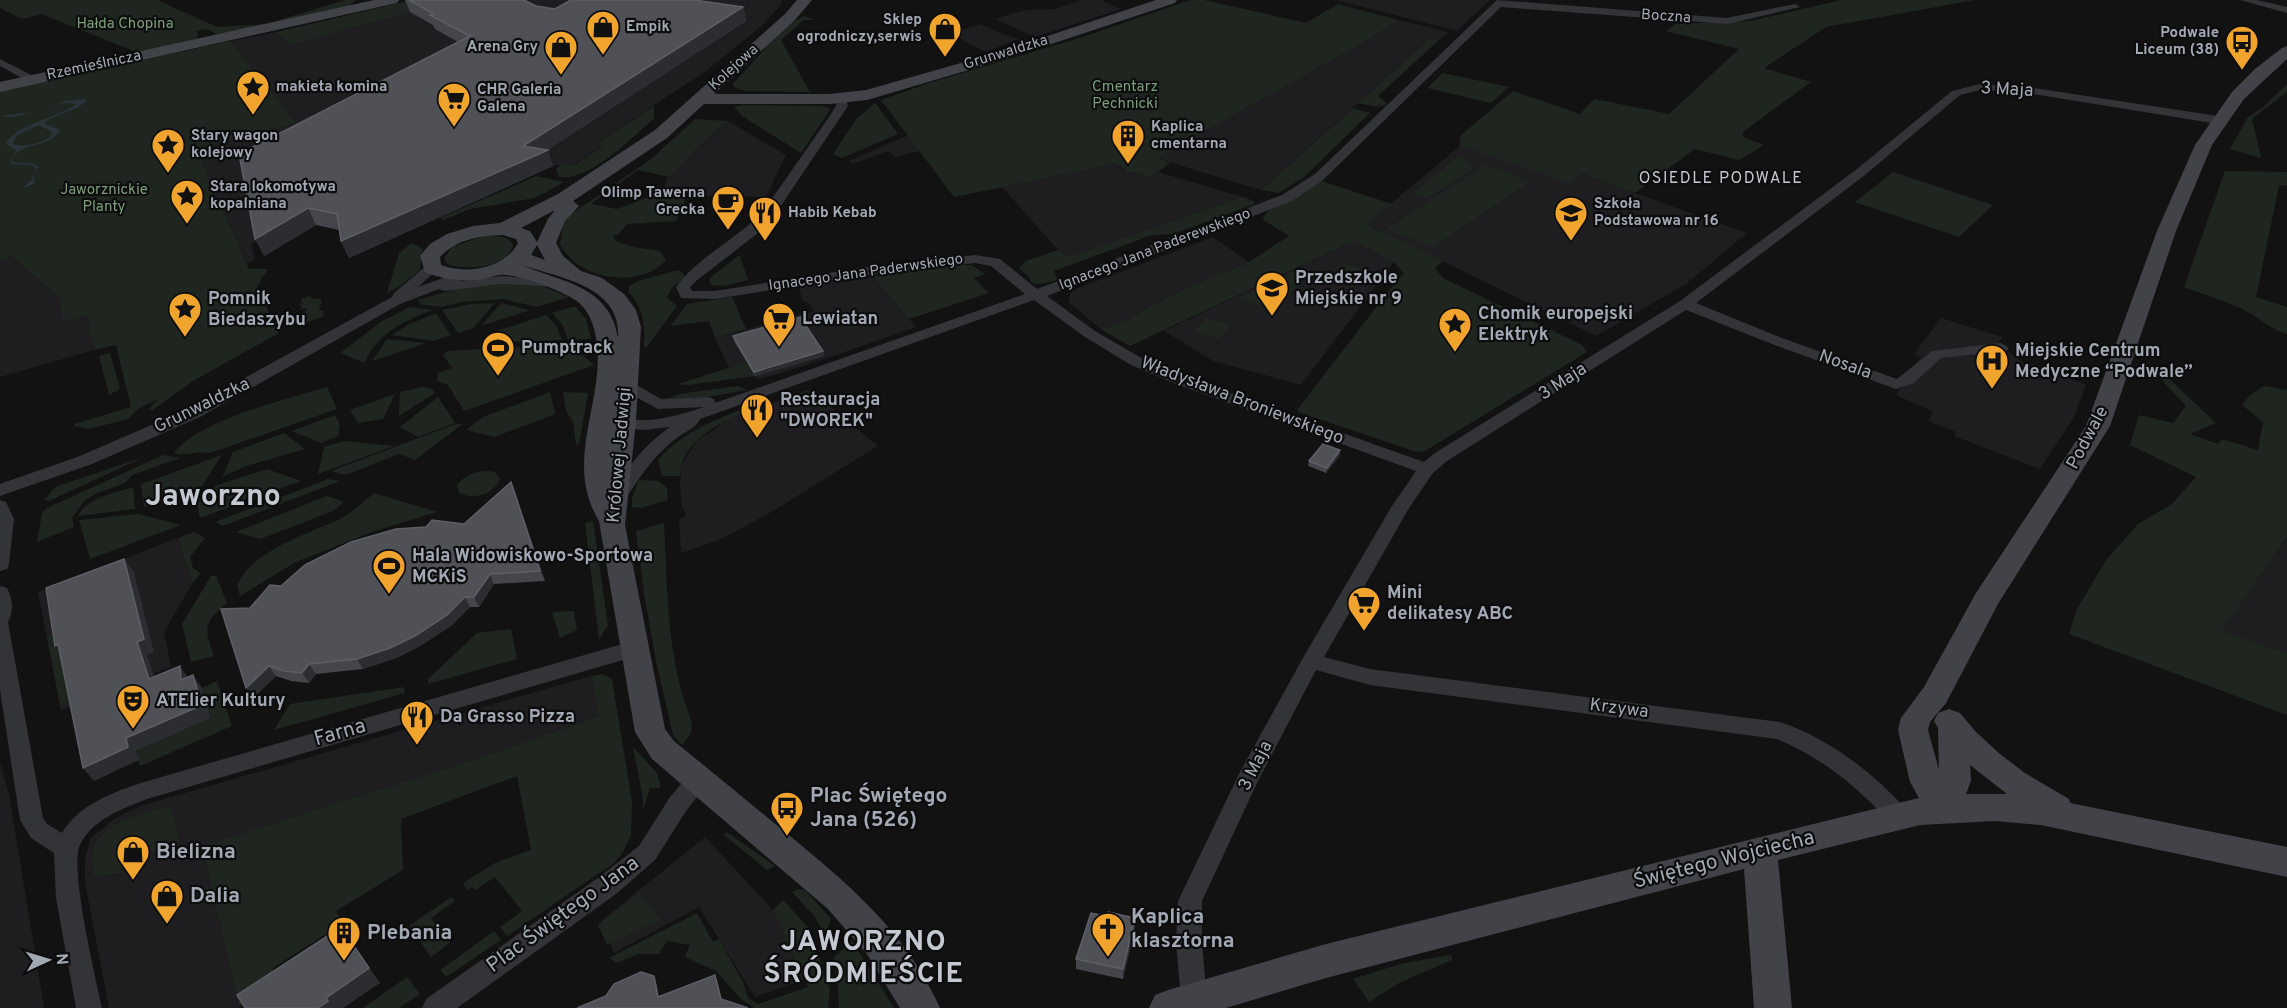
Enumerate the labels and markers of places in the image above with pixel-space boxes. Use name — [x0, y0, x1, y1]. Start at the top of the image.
shop icon: Empik — [585, 9, 621, 56]
place label: Sklep ogrodniczy,serwis — [796, 11, 922, 47]
shop icon: Sklep ogrodniczy,serwis — [927, 11, 963, 58]
place label: Empik — [626, 18, 670, 37]
place label: Podwale Liceum (38) — [2135, 24, 2219, 60]
bus stop icon: Podwale Liceum (38) — [2224, 24, 2260, 71]
shop icon: Arena Gry — [543, 29, 579, 76]
place label: Arena Gry — [467, 38, 538, 57]
place icon: makieta komina — [235, 69, 271, 116]
place label: makieta komina — [276, 78, 387, 97]
supermarket icon: CHR Galeria Galena — [436, 81, 472, 128]
place label: CHR Galeria Galena — [477, 81, 561, 117]
building icon: Kaplica cmentarna — [1110, 118, 1146, 165]
place label: Kaplica cmentarna — [1151, 118, 1227, 154]
place icon: Stary wagon kolejowy — [150, 127, 186, 174]
place label: Stary wagon kolejowy — [191, 127, 278, 163]
place icon: Stara lokomotywa kopalniana — [169, 178, 205, 225]
place label: Stara lokomotywa kopalniana — [210, 178, 336, 214]
place label: Olimp Tawerna Grecka — [601, 184, 705, 220]
cafe icon: Olimp Tawerna Grecka — [710, 184, 746, 231]
restaurant icon: Habib Kebab — [747, 195, 783, 242]
school or university icon: Szkoła Podstawowa nr 16 — [1553, 195, 1589, 242]
place label: Szkoła Podstawowa nr 16 — [1594, 195, 1719, 231]
place label: Habib Kebab — [788, 204, 877, 223]
place label: Przedszkole Miejskie nr 9 — [1295, 267, 1402, 311]
school or university icon: Przedszkole Miejskie nr 9 — [1254, 270, 1290, 317]
place label: Pomnik Biedaszybu — [208, 288, 306, 332]
place icon: Pomnik Biedaszybu — [167, 291, 203, 338]
supermarket icon: Lewiatan — [761, 301, 797, 348]
place label: Chomik europejski Elektryk — [1478, 303, 1633, 347]
place icon: Chomik europejski Elektryk — [1437, 306, 1473, 353]
place label: Lewiatan — [802, 308, 878, 331]
sports icon: Pumptrack — [480, 330, 516, 377]
place label: Pumptrack — [521, 337, 613, 360]
place label: Miejskie Centrum Medyczne “Podwale” — [2015, 340, 2193, 384]
hospital icon: Miejskie Centrum Medyczne “Podwale” — [1974, 343, 2010, 390]
place label: Restauracja "DWOREK" — [780, 389, 880, 433]
restaurant icon: Restauracja "DWOREK" — [739, 392, 775, 439]
place label: Hala Widowiskowo-Sportowa MCKiS — [412, 545, 653, 589]
sports icon: Hala Widowiskowo-Sportowa MCKiS — [371, 548, 407, 595]
place label: Mini delikatesy ABC — [1387, 582, 1513, 626]
supermarket icon: Mini delikatesy ABC — [1346, 585, 1382, 632]
theatre icon: ATElier Kultury — [115, 683, 151, 730]
place label: ATElier Kultury — [156, 690, 286, 713]
restaurant icon: Da Grasso Pizza — [399, 699, 435, 746]
place label: Da Grasso Pizza — [440, 706, 575, 729]
place label: Plac Świętego Jana (526) — [810, 782, 947, 834]
bus stop icon: Plac Świętego Jana (526) — [769, 790, 805, 837]
shop icon: Bielizna — [115, 834, 151, 881]
place label: Bielizna — [156, 839, 236, 866]
shop icon: Dalia — [149, 878, 185, 925]
place label: Dalia — [190, 883, 240, 910]
place label: Kaplica klasztorna — [1131, 904, 1235, 955]
church icon: Kaplica klasztorna — [1090, 911, 1126, 958]
building icon: Plebania — [326, 915, 362, 962]
place label: Plebania — [367, 920, 452, 947]

